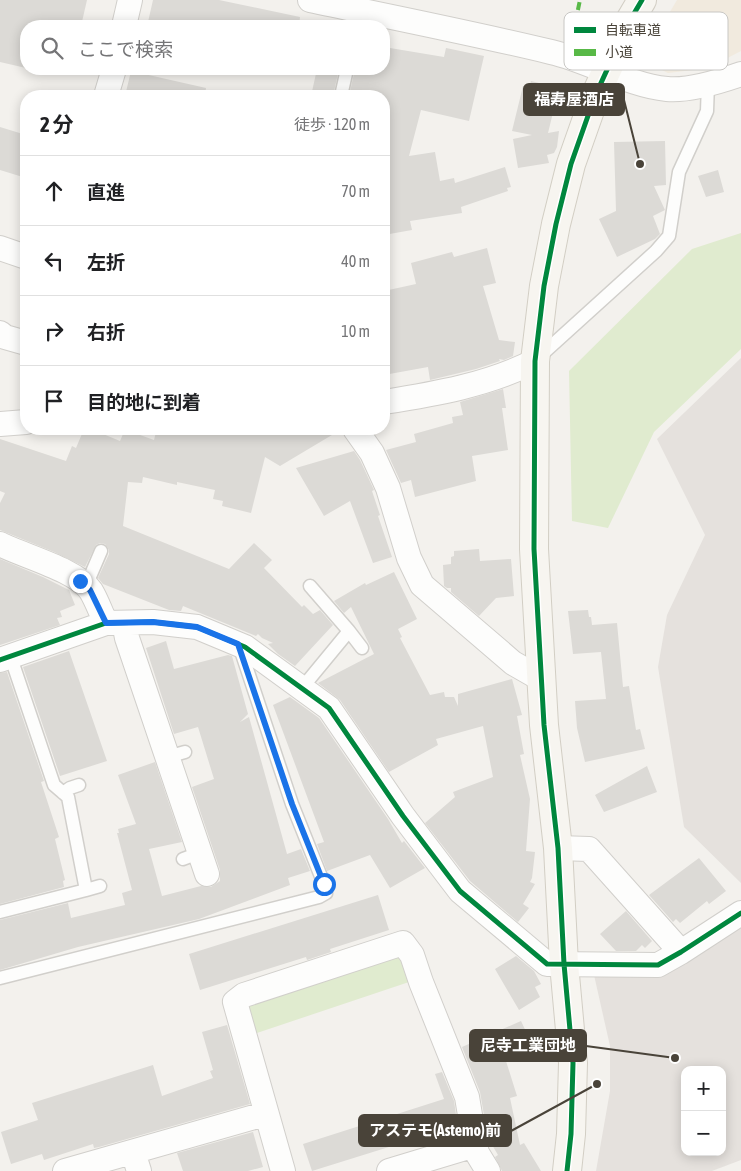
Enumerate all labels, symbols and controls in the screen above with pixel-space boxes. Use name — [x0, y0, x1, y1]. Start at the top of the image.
legend — [564, 12, 728, 70]
search box — [20, 20, 390, 75]
text: 自転車道 — [605, 22, 661, 38]
icon: search — [38, 34, 66, 62]
text: ここで検索 — [78, 38, 173, 60]
text: 小道 — [605, 44, 633, 60]
callout: 福寿屋酒店 — [524, 84, 624, 115]
text: 福寿屋酒店 — [534, 90, 614, 108]
text: 2 分 — [40, 112, 74, 136]
text: 徒歩 · 120 m — [294, 115, 370, 133]
icon: ahead — [40, 177, 68, 205]
text: 直進 — [87, 181, 125, 203]
text: 70 m — [341, 182, 370, 200]
icon: left — [40, 247, 68, 275]
text: 左折 — [87, 251, 125, 273]
text: 40 m — [341, 252, 370, 270]
icon: right — [40, 317, 68, 345]
text: 右折 — [87, 321, 125, 343]
text: 10 m — [341, 322, 370, 340]
icon: arrive — [40, 387, 68, 415]
text: 目的地に到着 — [87, 391, 201, 413]
route end — [69, 570, 92, 593]
route start — [313, 873, 336, 896]
callout: 尼寺工業団地 — [470, 1030, 586, 1061]
text: 尼寺工業団地 — [480, 1036, 576, 1054]
map controls — [681, 1066, 726, 1156]
button: + — [681, 1066, 726, 1111]
button: − — [681, 1111, 726, 1156]
callout: アステモ(Astemo)前 — [359, 1115, 511, 1146]
text: アステモ(Astemo)前 — [369, 1121, 501, 1139]

